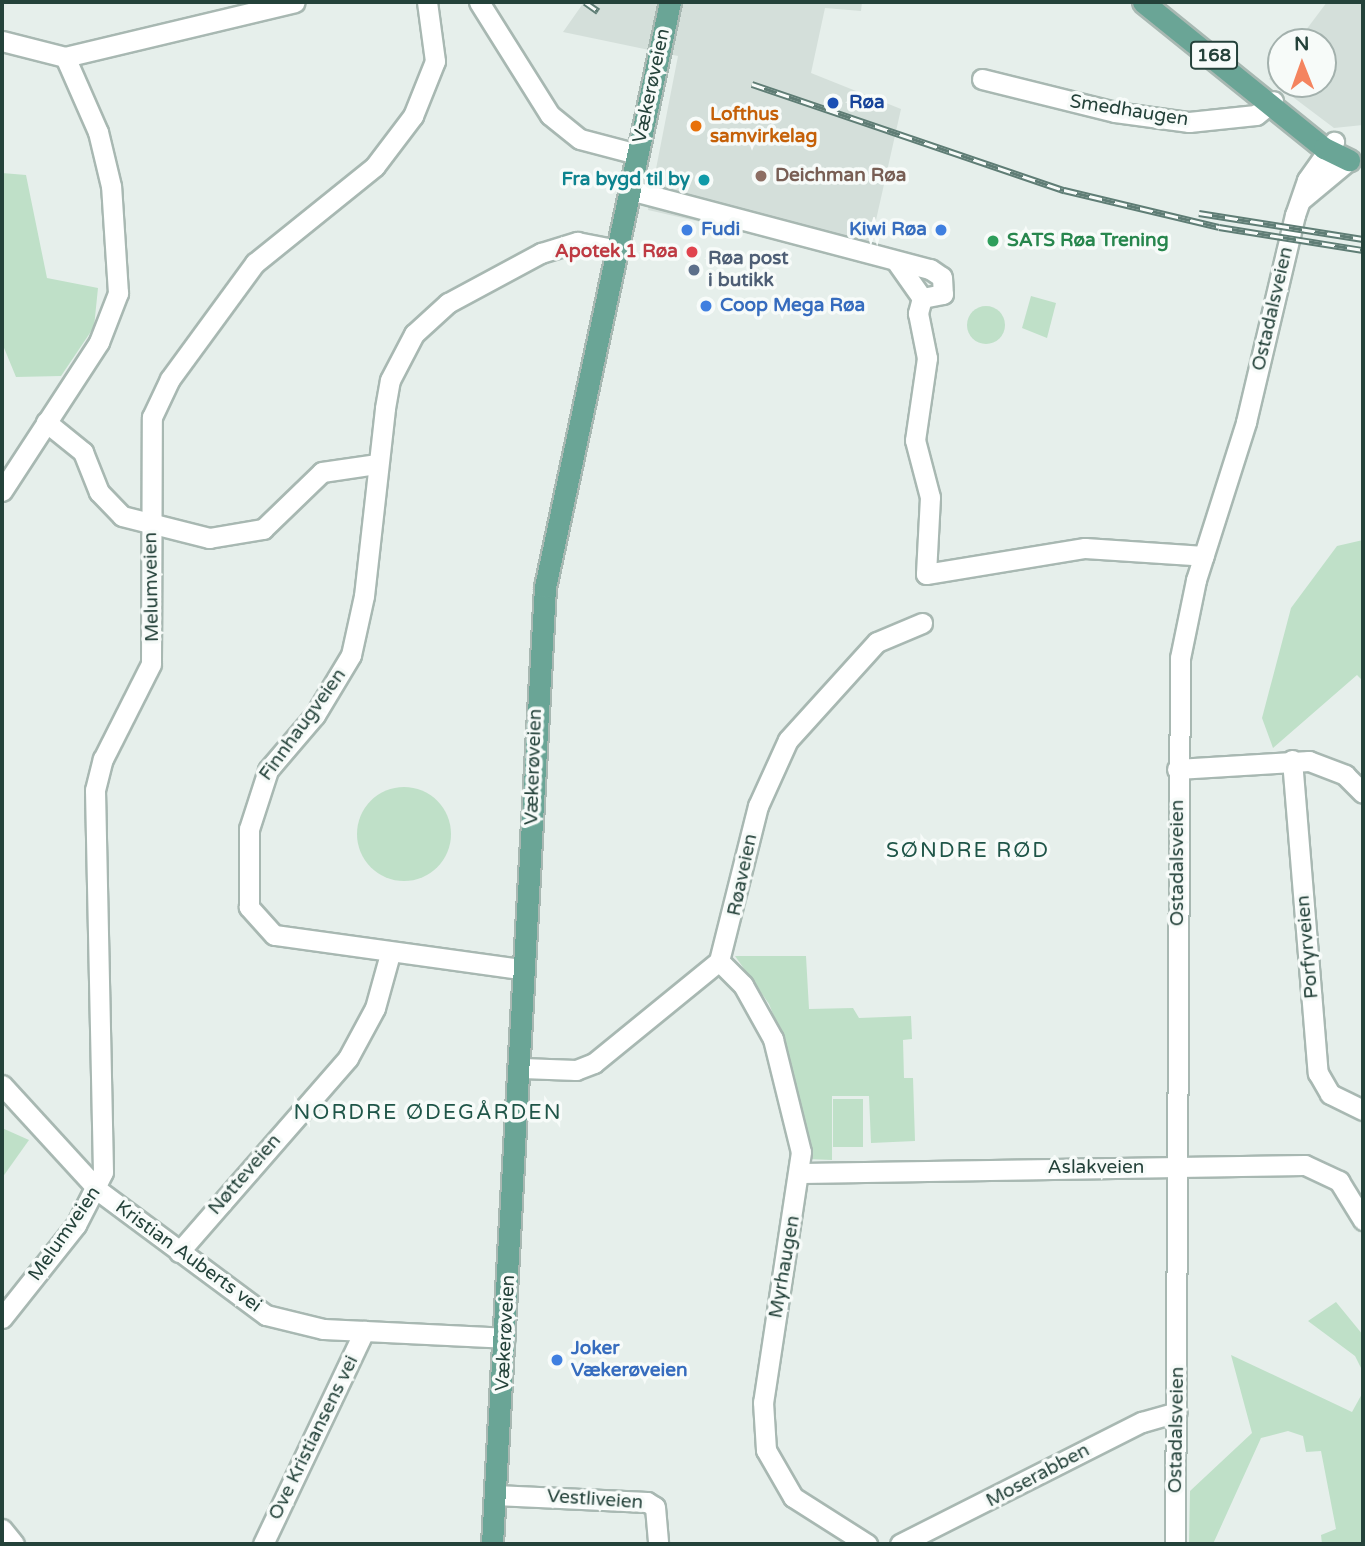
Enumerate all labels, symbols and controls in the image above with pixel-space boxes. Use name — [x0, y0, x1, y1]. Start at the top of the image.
street label: Vækerøveien — [629, 27, 675, 145]
north arrow — [1267, 28, 1337, 98]
text: N — [1294, 33, 1309, 55]
road number: 168 — [1190, 40, 1238, 70]
street label: Smedhaugen — [1068, 90, 1190, 132]
place label: Røa — [849, 92, 885, 114]
marker: Røa — [823, 93, 843, 113]
place label: Lofthus samvirkelag — [710, 104, 817, 148]
marker: Lofthus samvirkelag — [688, 118, 704, 134]
place label: Deichman Røa — [775, 165, 906, 187]
marker: Deichman Røa — [753, 168, 769, 184]
place label: Fra bygd til by — [562, 169, 690, 191]
marker: Fra bygd til by — [696, 172, 712, 188]
place label: Fudi — [701, 219, 740, 241]
place label: Kiwi Røa — [849, 219, 927, 241]
marker: Fudi — [679, 222, 695, 238]
marker: Kiwi Røa — [933, 222, 949, 238]
place label: SATS Røa Trening — [1007, 230, 1169, 252]
marker: SATS Røa Trening — [985, 233, 1001, 249]
place label: Apotek 1 Røa — [555, 241, 678, 263]
marker: Apotek 1 Røa — [684, 244, 700, 260]
street label: Ostadalsveien — [1248, 245, 1298, 373]
place label: Røa post i butikk — [708, 248, 789, 292]
marker: Røa post i butikk — [686, 262, 702, 278]
place label: Coop Mega Røa — [720, 295, 865, 317]
marker: Coop Mega Røa — [698, 298, 714, 314]
street label: Melumveien — [140, 532, 164, 642]
street label: Finnhaugveien — [255, 665, 351, 785]
street label: Vækerøveien — [521, 708, 547, 826]
street label: Ostadalsveien — [1167, 800, 1189, 926]
street label: Røaveien — [723, 832, 763, 918]
district label: SØNDRE RØD — [887, 838, 1049, 864]
street label: Porfyrveien — [1292, 894, 1324, 1000]
district label: NORDRE ØDEGÅRDEN — [295, 1100, 561, 1126]
street label: Nøtteveien — [204, 1130, 286, 1220]
street label: Aslakveien — [1048, 1157, 1144, 1179]
street label: Melumveien — [24, 1182, 106, 1286]
street label: Kristian Auberts vei — [110, 1196, 266, 1318]
street label: Myrhaugen — [765, 1214, 805, 1320]
street label: Vækerøveien — [492, 1274, 520, 1392]
place label: Joker Vækerøveien — [571, 1338, 688, 1382]
street label: Ove Kristiansens vei — [264, 1352, 364, 1524]
marker: Joker Vækerøveien — [549, 1352, 565, 1368]
street label: Ostadalsveien — [1164, 1367, 1190, 1493]
street label: Moserabben — [982, 1439, 1094, 1513]
street label: Vestliveien — [546, 1485, 644, 1515]

